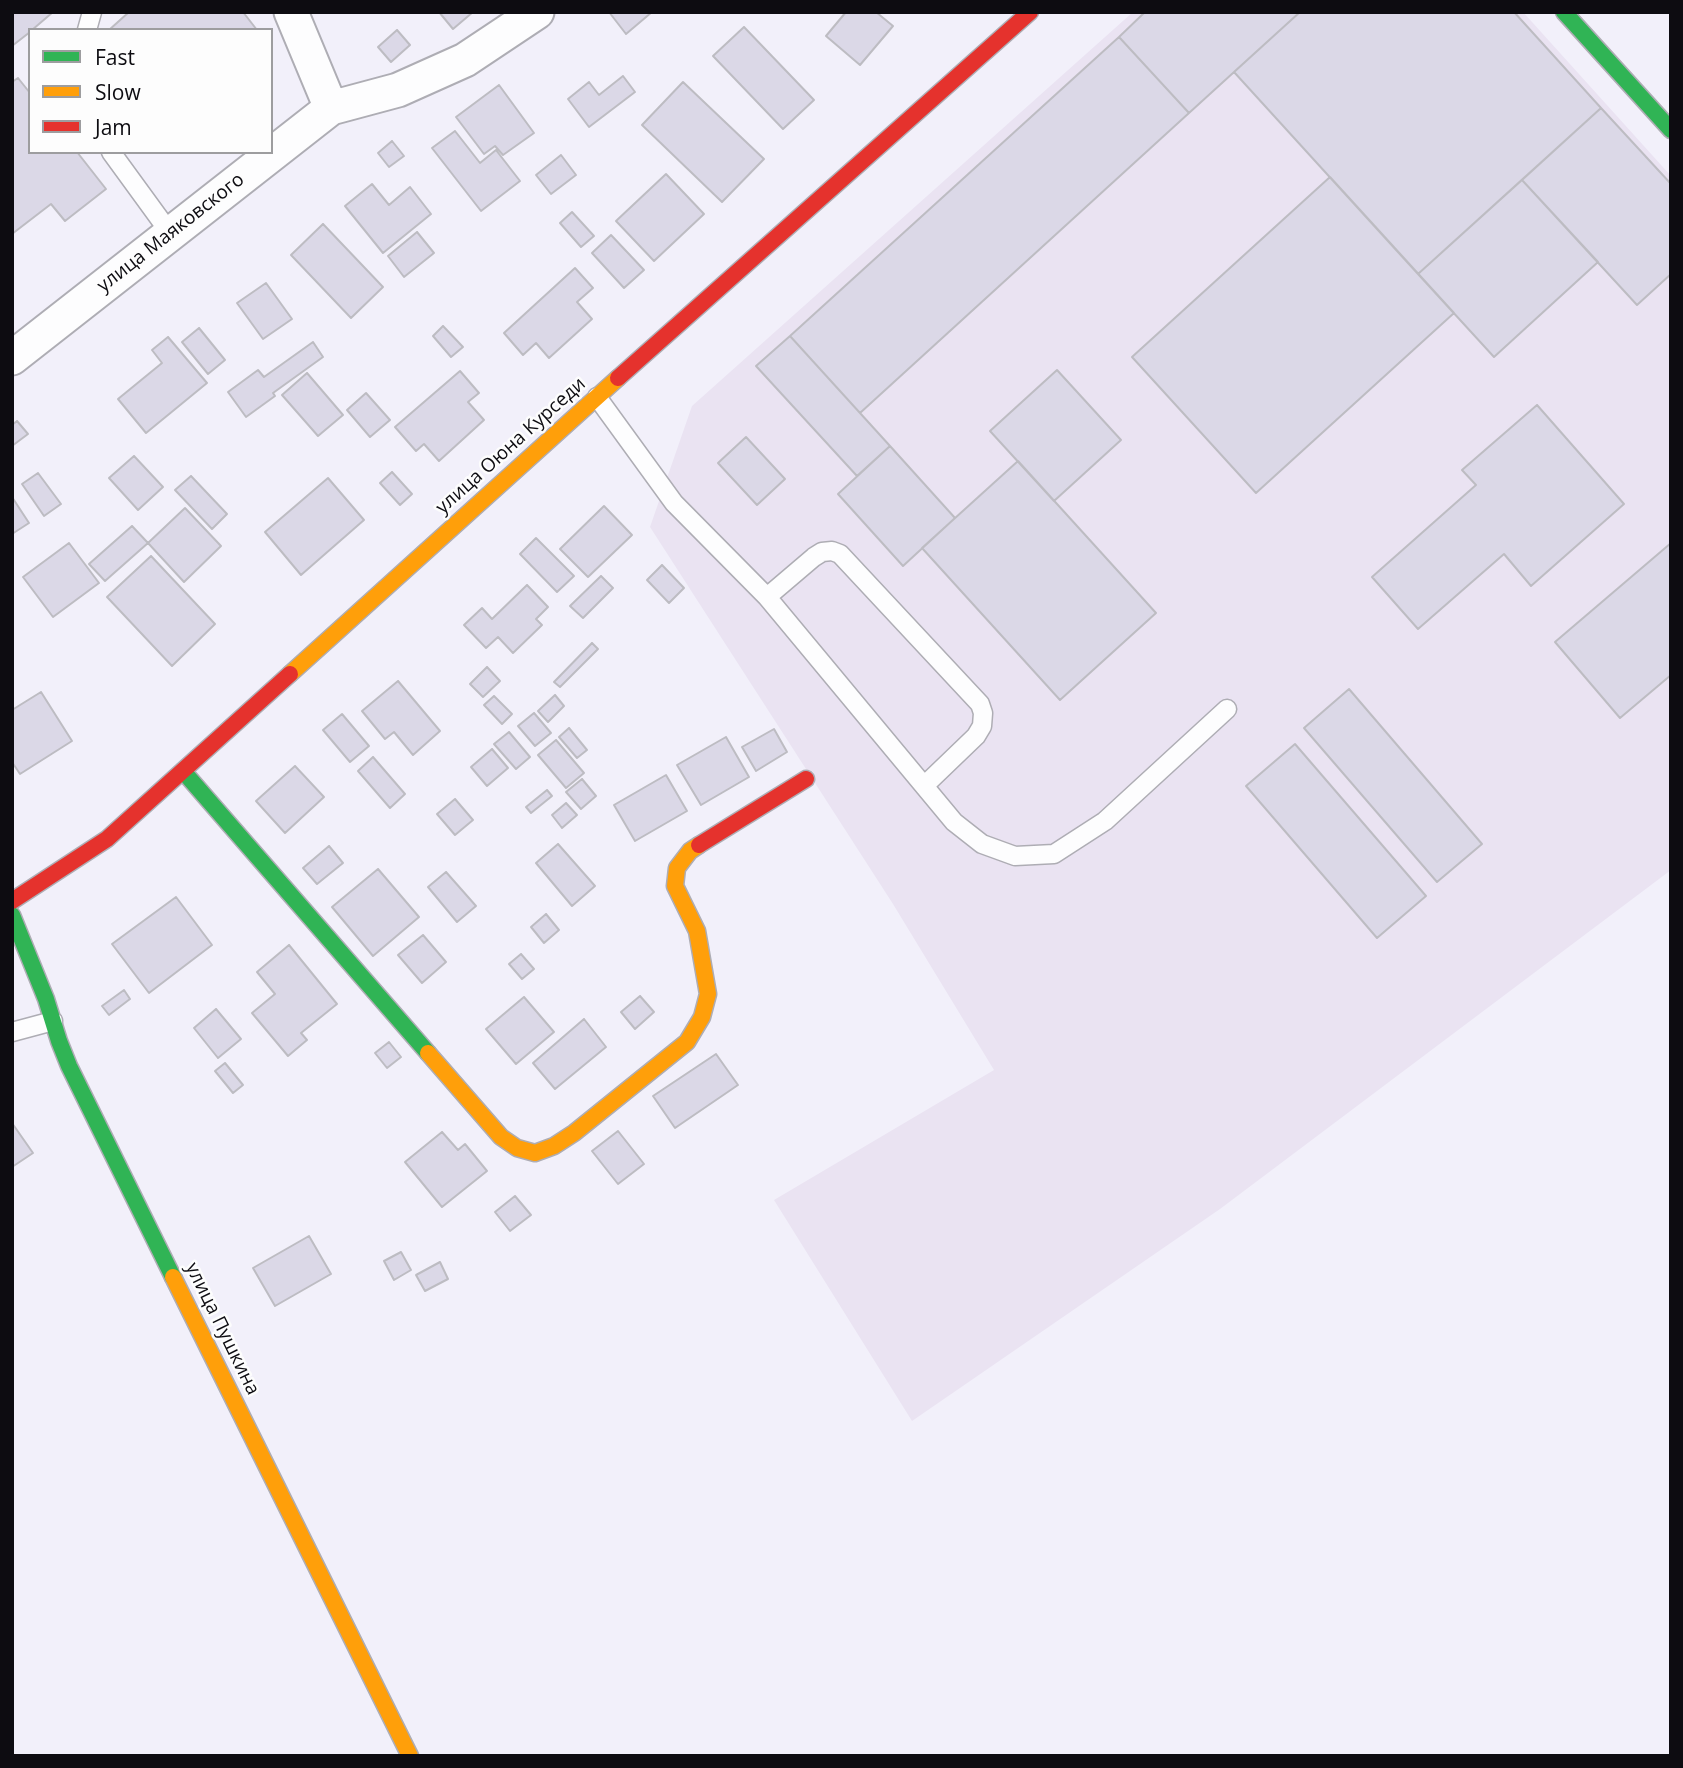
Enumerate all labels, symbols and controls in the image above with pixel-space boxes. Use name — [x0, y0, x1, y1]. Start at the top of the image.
legend — [28, 28, 273, 154]
text: Fast — [95, 43, 135, 71]
text: Slow — [95, 78, 141, 106]
text: Jam — [95, 113, 132, 141]
street label: улица Маяковского — [93, 169, 249, 297]
street label: улица Оюна Курседи — [432, 373, 590, 519]
street label: улица Пушкина — [180, 1259, 264, 1399]

